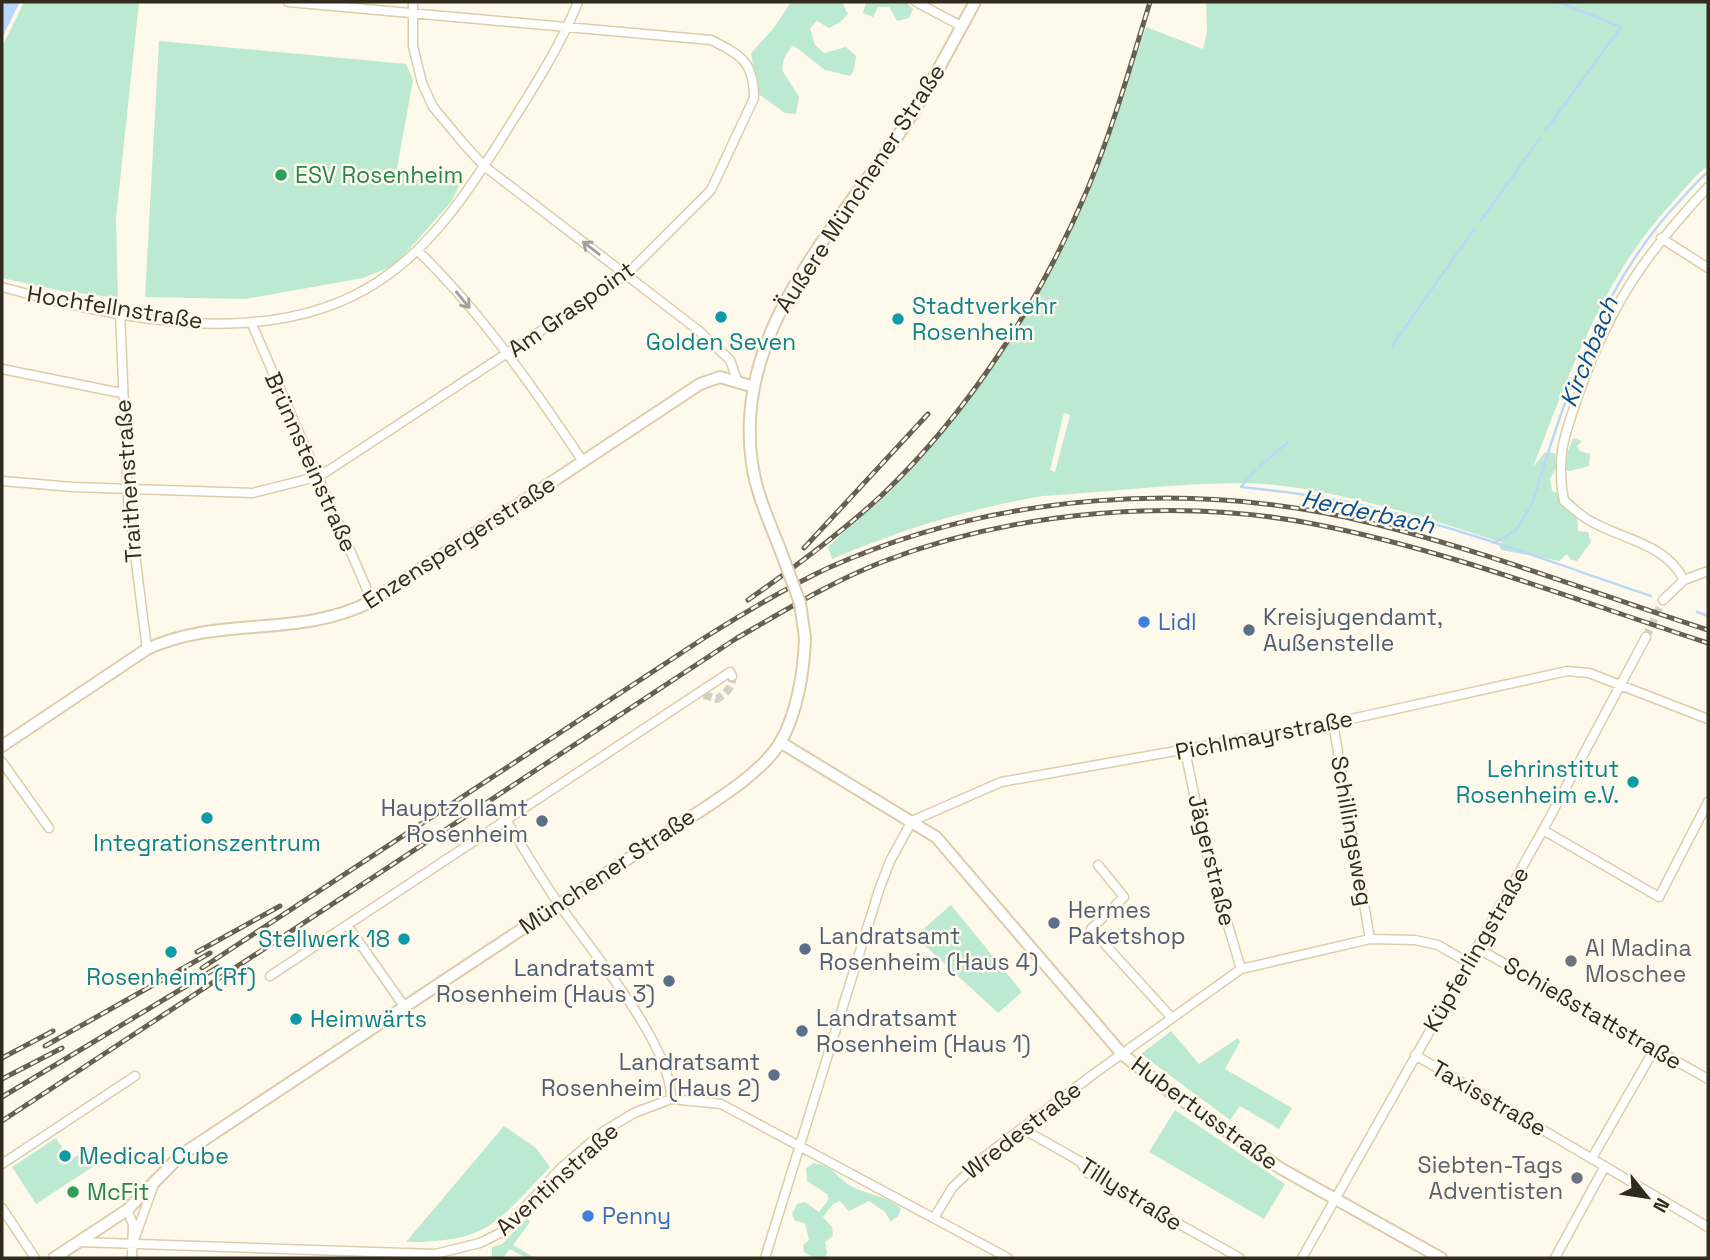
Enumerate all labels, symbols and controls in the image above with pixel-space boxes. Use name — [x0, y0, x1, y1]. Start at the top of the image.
street label: Äußere Münchener Straße — [768, 58, 952, 318]
place label: ESV Rosenheim — [295, 160, 463, 190]
marker: ESV Rosenheim — [273, 167, 289, 183]
one-way arrow — [582, 241, 600, 256]
street label: Am Graspoint — [502, 254, 640, 364]
street label: Hochfellnstraße — [25, 278, 205, 336]
one-way arrow — [455, 291, 470, 309]
place label: Stadtverkehr Rosenheim — [912, 291, 1057, 347]
water label: Kirchbach — [1552, 291, 1625, 411]
marker: Golden Seven — [713, 309, 729, 325]
marker: Stadtverkehr Rosenheim — [890, 311, 906, 327]
place label: Golden Seven — [646, 327, 796, 357]
street label: Brünnsteinstraße — [258, 367, 364, 557]
street label: Traithenstraße — [107, 398, 149, 564]
street label: Enzenspergerstraße — [357, 468, 561, 616]
water label: Herderbach — [1299, 482, 1439, 541]
place label: Kreisjugendamt, Außenstelle — [1263, 602, 1443, 658]
place label: Lidl — [1158, 607, 1197, 637]
marker: Lidl — [1136, 614, 1152, 630]
marker: Kreisjugendamt, Außenstelle — [1241, 622, 1257, 638]
street label: Pichlmayrstraße — [1173, 703, 1355, 767]
street label: Schillingsweg — [1324, 754, 1380, 908]
place label: Lehrinstitut Rosenheim e.V. — [1456, 754, 1619, 810]
marker: Lehrinstitut Rosenheim e.V. — [1625, 774, 1641, 790]
street label: Jägerstraße — [1181, 791, 1243, 929]
place label: Hauptzollamt Rosenheim — [381, 793, 528, 849]
street label: Münchener Straße — [513, 801, 701, 941]
marker: Integrationszentrum — [199, 810, 215, 826]
marker: Hauptzollamt Rosenheim — [534, 813, 550, 829]
place label: Integrationszentrum — [93, 828, 321, 858]
street label: Küpferlingstraße — [1416, 861, 1536, 1037]
place label: Hermes Paketshop — [1068, 895, 1186, 951]
marker: Hermes Paketshop — [1046, 915, 1062, 931]
place label: Landratsamt Rosenheim (Haus 4) — [819, 921, 1039, 977]
place label: Stellwerk 18 — [258, 924, 390, 954]
marker: Stellwerk 18 — [396, 931, 412, 947]
place label: Al Madina Moschee — [1585, 933, 1692, 989]
marker: Landratsamt Rosenheim (Haus 4) — [797, 941, 813, 957]
marker: Rosenheim (Rf) — [163, 944, 179, 960]
street label: Schießstattstraße — [1498, 950, 1688, 1076]
place label: Landratsamt Rosenheim (Haus 3) — [436, 953, 655, 1009]
marker: Al Madina Moschee — [1563, 953, 1579, 969]
place label: Rosenheim (Rf) — [86, 962, 256, 992]
marker: Landratsamt Rosenheim (Haus 3) — [661, 973, 677, 989]
place label: Landratsamt Rosenheim (Haus 1) — [816, 1003, 1031, 1059]
place label: Heimwärts — [310, 1004, 427, 1034]
marker: Heimwärts — [288, 1011, 304, 1027]
marker: Landratsamt Rosenheim (Haus 1) — [794, 1023, 810, 1039]
place label: Landratsamt Rosenheim (Haus 2) — [541, 1047, 760, 1103]
street label: Hubertusstraße — [1125, 1049, 1285, 1177]
street label: Taxisstraße — [1426, 1053, 1552, 1143]
marker: Landratsamt Rosenheim (Haus 2) — [766, 1067, 782, 1083]
street label: Wredestraße — [957, 1074, 1087, 1186]
street label: Aventinstraße — [489, 1116, 625, 1242]
place label: Medical Cube — [79, 1141, 229, 1171]
marker: Medical Cube — [57, 1148, 73, 1164]
street label: Tillystraße — [1074, 1150, 1188, 1238]
place label: Siebten-Tags Adventisten — [1418, 1150, 1563, 1206]
north arrow — [1612, 1162, 1682, 1232]
marker: Siebten-Tags Adventisten — [1569, 1170, 1585, 1186]
place label: McFit — [87, 1177, 149, 1207]
marker: McFit — [65, 1184, 81, 1200]
text: N — [1647, 1193, 1675, 1217]
place label: Penny — [602, 1201, 671, 1231]
marker: Penny — [580, 1208, 596, 1224]

